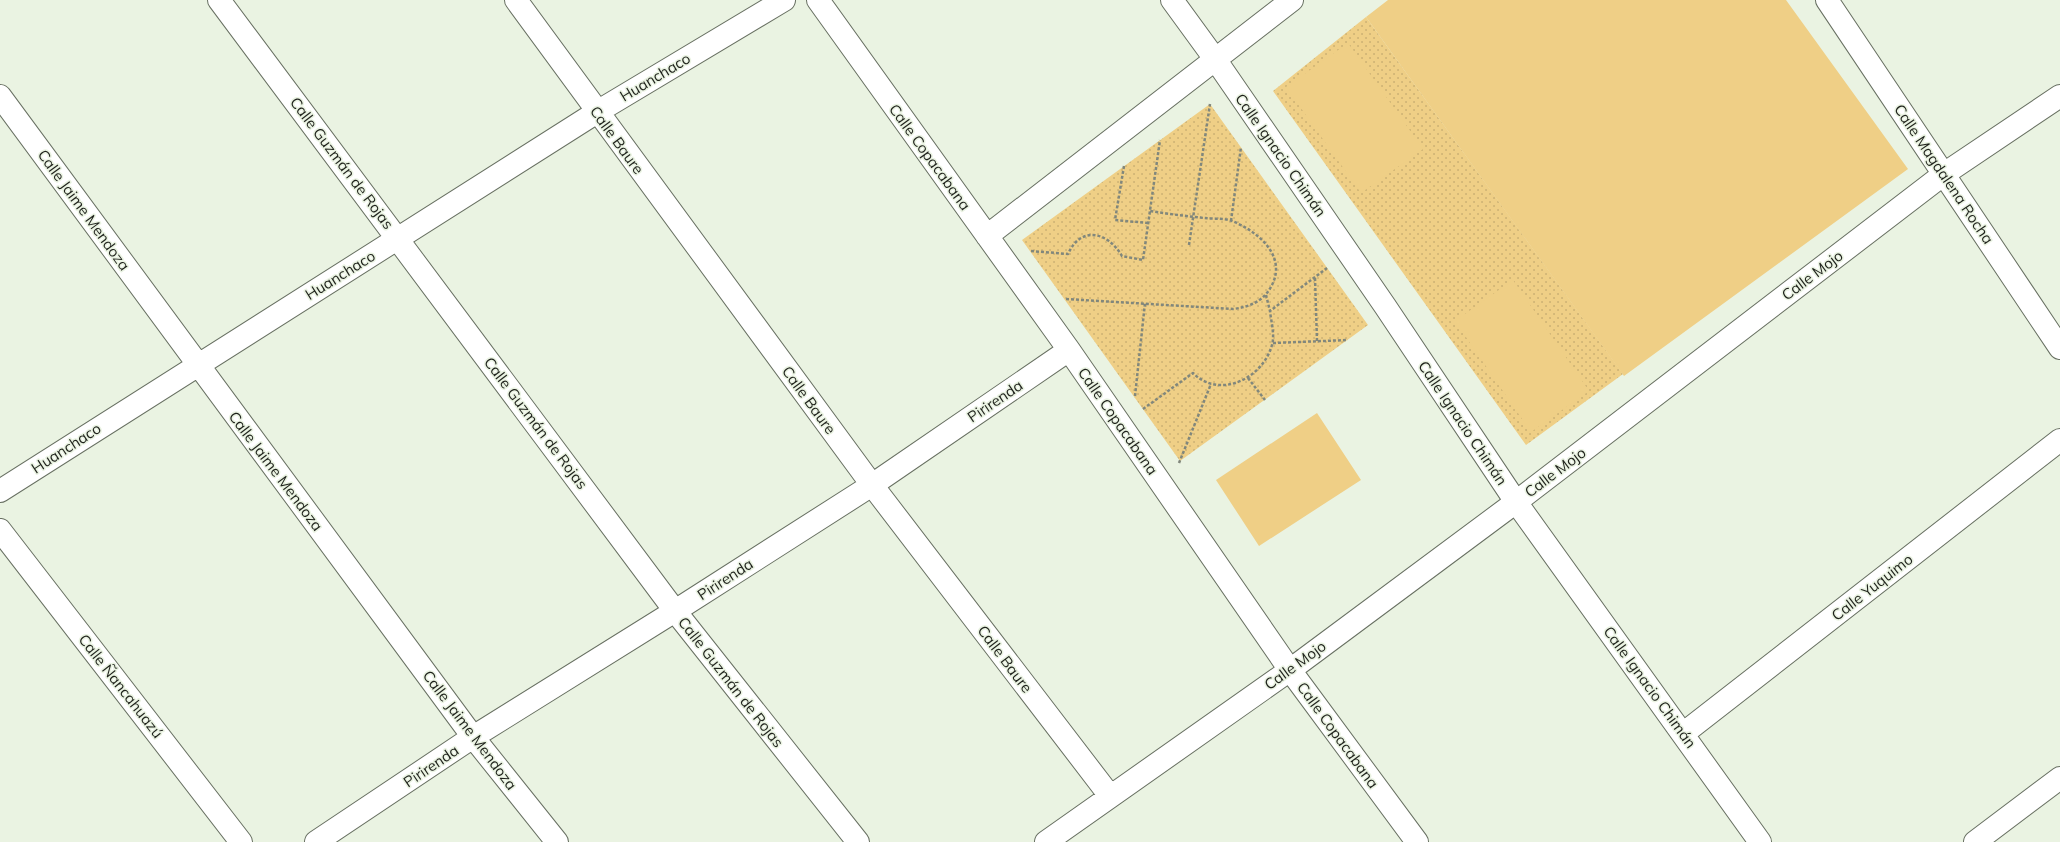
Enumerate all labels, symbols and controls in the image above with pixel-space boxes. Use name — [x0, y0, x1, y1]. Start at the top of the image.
street label: Huanchaco — [616, 49, 694, 105]
street label: Calle Ignacio Chimán — [1231, 90, 1331, 220]
street label: Calle Guzmán de Rojas — [286, 93, 398, 233]
street label: Calle Copacabana — [885, 100, 975, 214]
street label: Calle Magdalena Rocha — [1890, 100, 1998, 248]
street label: Calle Baure — [586, 102, 648, 178]
street label: Calle Jaime Mendoza — [34, 146, 134, 274]
street label: Huanchaco — [301, 246, 379, 304]
street label: Calle Mojo — [1778, 246, 1846, 304]
street label: Calle Guzmán de Rojas — [480, 353, 592, 493]
street label: Calle Ignacio Chimán — [1414, 357, 1512, 489]
street label: Calle Baure — [778, 362, 840, 438]
street label: Calle Copacabana — [1074, 364, 1162, 478]
street label: Pirirenda — [964, 376, 1026, 426]
street label: Calle Jaime Mendoza — [225, 407, 327, 535]
street label: Huanchaco — [28, 419, 104, 477]
street label: Calle Mojo — [1521, 443, 1589, 501]
street label: Calle Yuquimo — [1828, 549, 1916, 625]
street label: Pirirenda — [694, 554, 756, 604]
street label: Calle Guzmán de Rojas — [674, 613, 788, 751]
street label: Calle Baure — [973, 621, 1037, 697]
street label: Calle Ignacio Chimán — [1599, 622, 1701, 752]
street label: Calle Ñancahuazú — [75, 630, 167, 742]
street label: Calle Mojo — [1260, 636, 1330, 694]
street label: Calle Jaime Mendoza — [419, 666, 521, 794]
street label: Calle Copacabana — [1293, 678, 1383, 792]
street label: Pirirenda — [400, 741, 462, 791]

